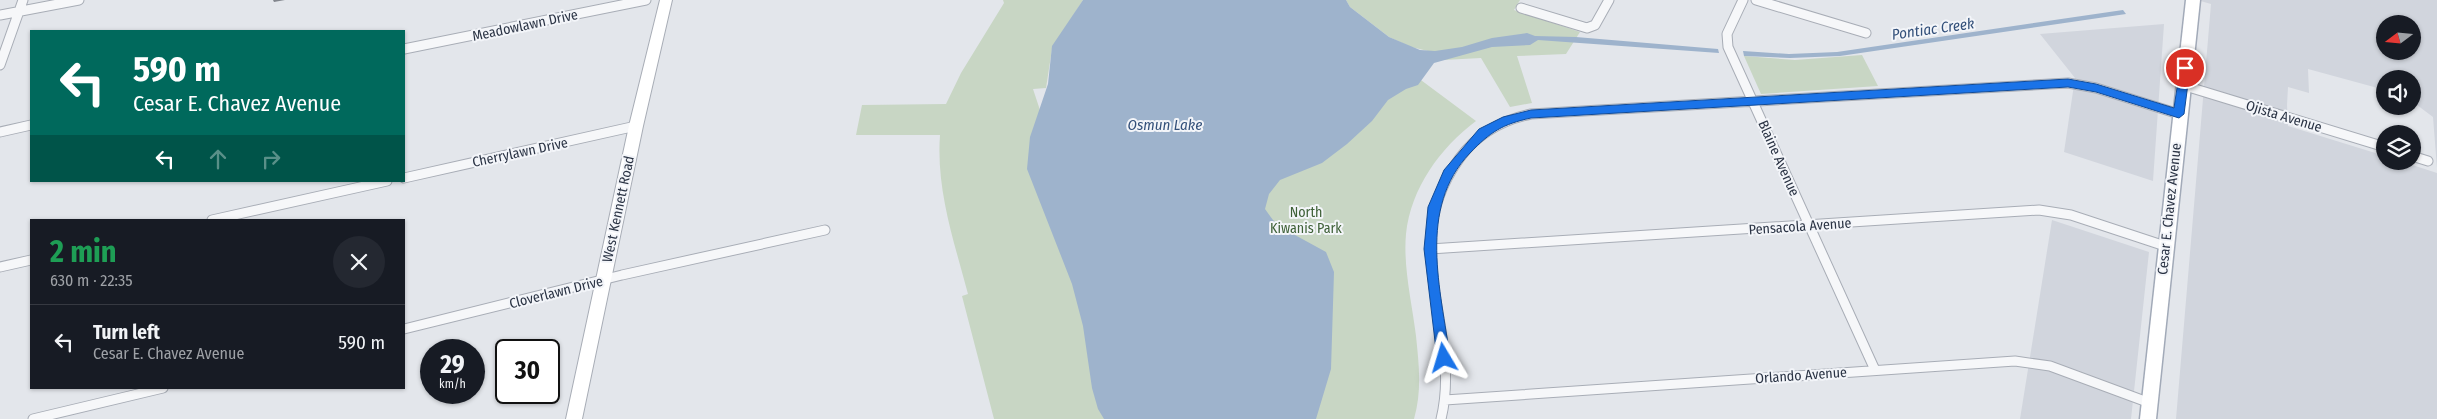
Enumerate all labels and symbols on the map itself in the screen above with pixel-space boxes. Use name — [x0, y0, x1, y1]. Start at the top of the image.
street label: Meadowlawn Drive — [471, 6, 580, 45]
water label: Pontiac Creek — [1891, 14, 1976, 44]
north arrow — [2376, 15, 2421, 60]
pin — [2164, 47, 2206, 89]
street label: Ojista Avenue — [2244, 97, 2324, 136]
water label: Osmun Lake — [1128, 116, 1202, 134]
street label: Blaine Avenue — [1754, 118, 1803, 199]
street label: Cherrylawn Drive — [471, 134, 569, 171]
street label: Cesar E. Chavez Avenue — [2154, 142, 2185, 276]
street label: West Kennett Road — [599, 154, 638, 264]
park label: North Kiwanis Park — [1270, 204, 1342, 237]
street label: Pensacola Avenue — [1748, 214, 1852, 239]
street label: Cloverlawn Drive — [508, 273, 605, 312]
position arrow — [1417, 331, 1469, 383]
speed limit sign: 30 — [495, 339, 560, 404]
street label: Orlando Avenue — [1755, 364, 1847, 387]

